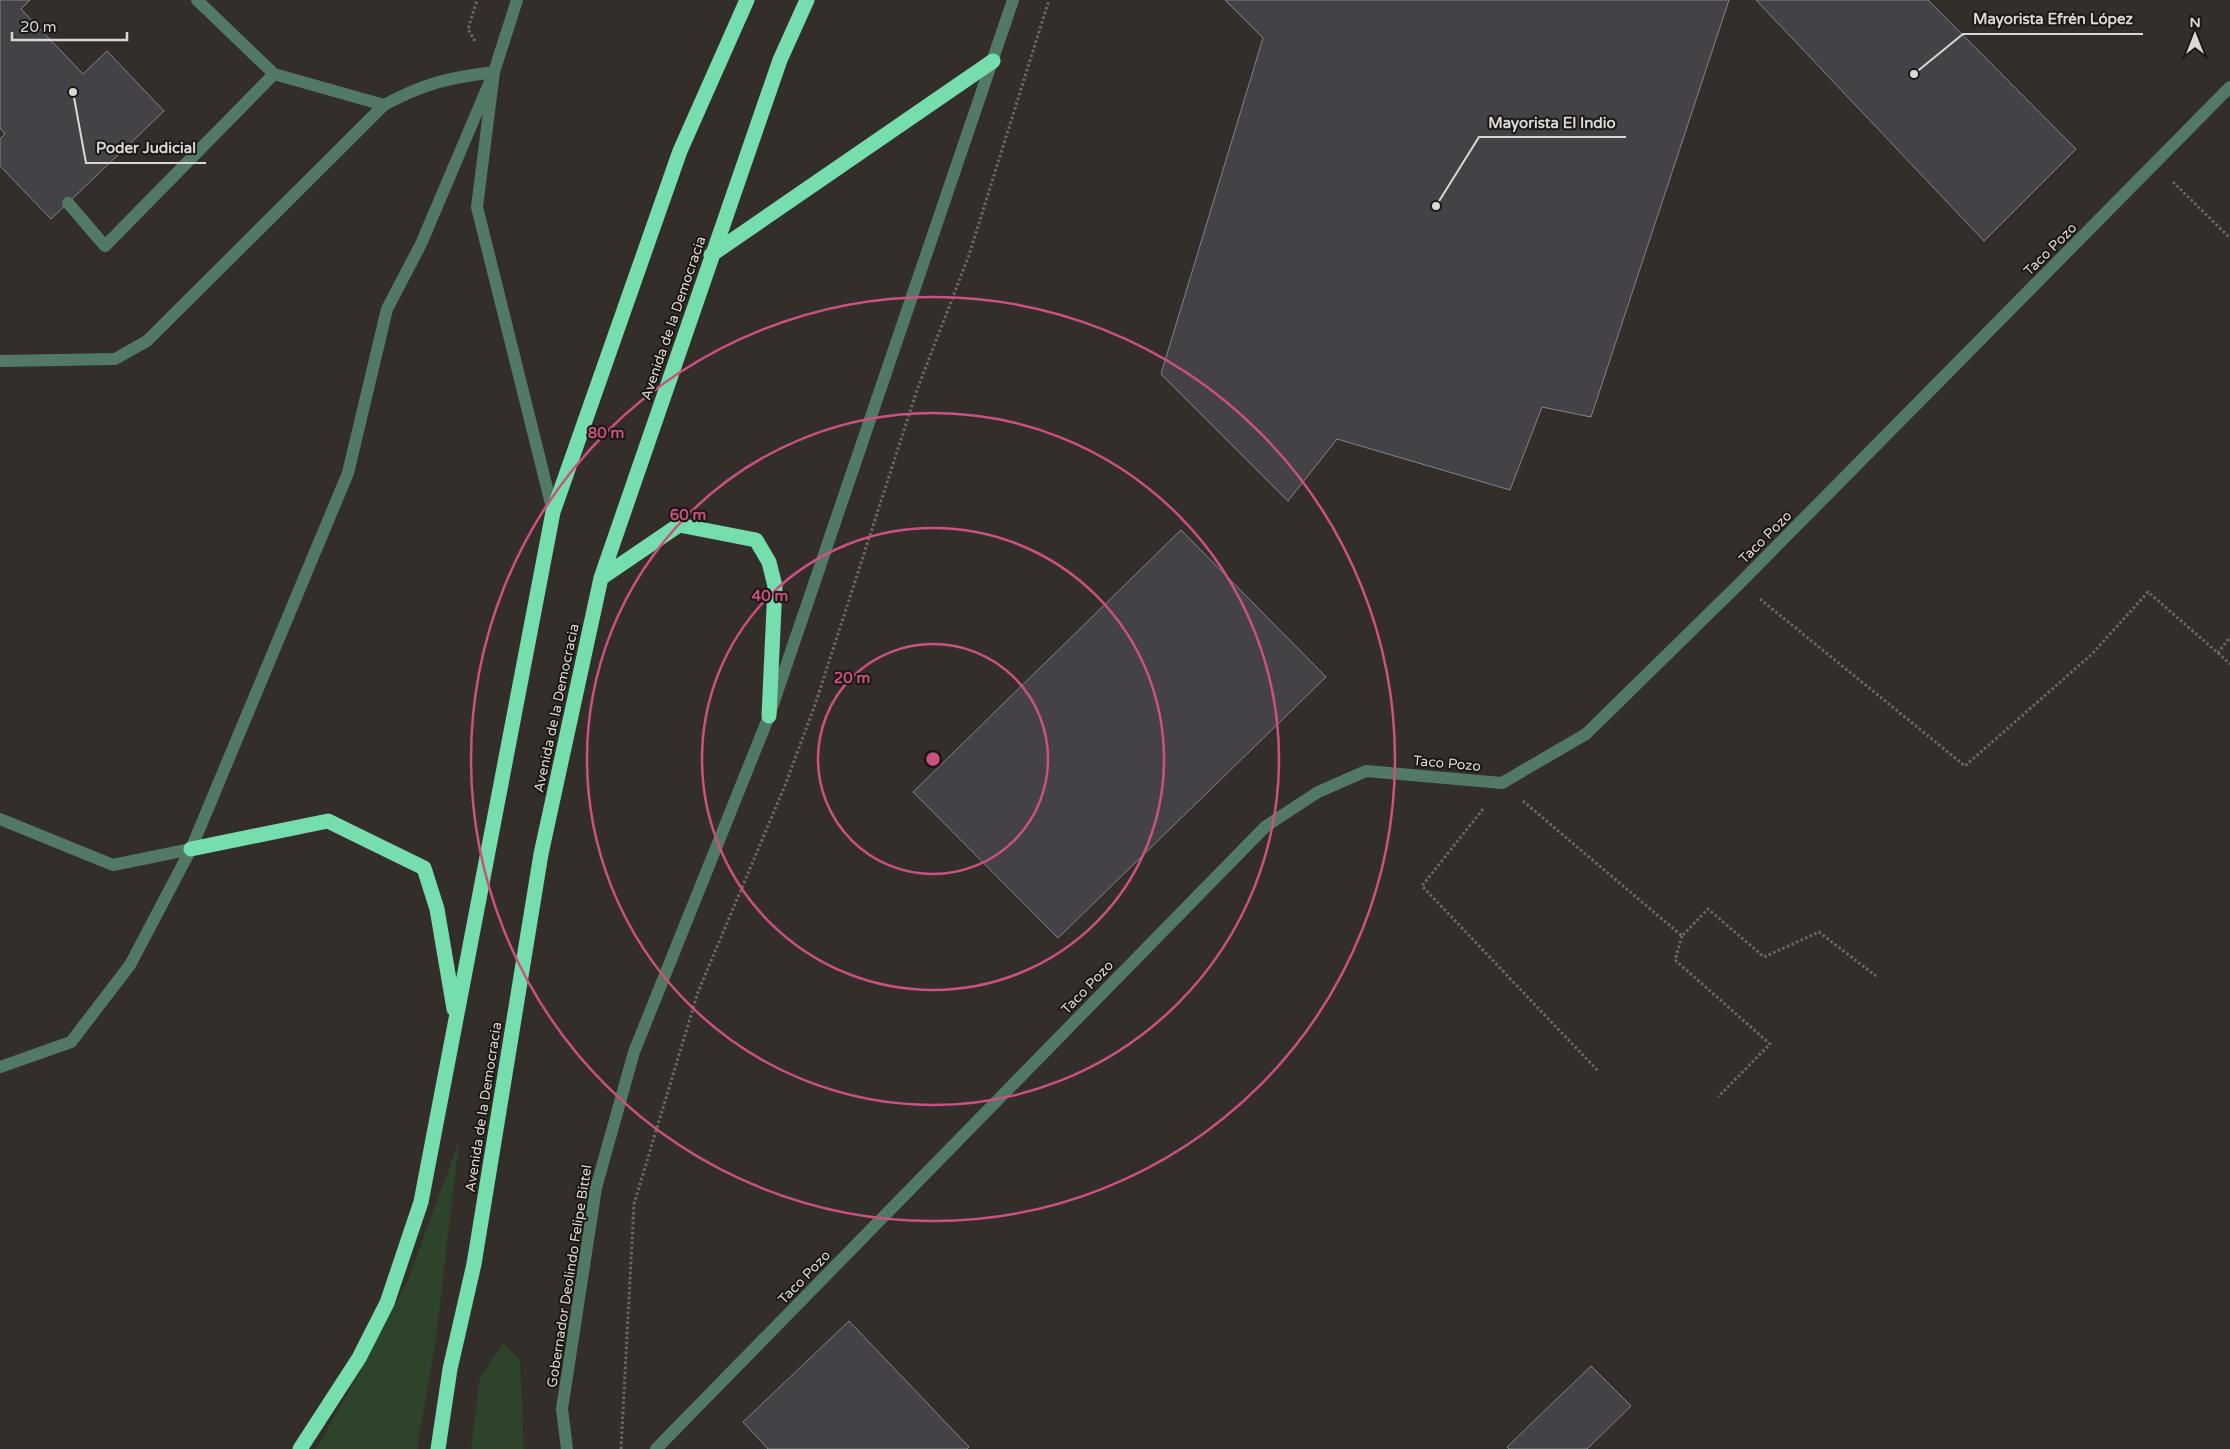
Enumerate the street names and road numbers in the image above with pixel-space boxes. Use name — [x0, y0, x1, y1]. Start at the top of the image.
street label: Taco Pozo — [2020, 219, 2080, 279]
street label: Avenida de la Democracia — [637, 234, 710, 402]
street label: Taco Pozo — [1735, 507, 1795, 567]
street label: Avenida de la Democracia — [530, 622, 583, 794]
street label: Taco Pozo — [1412, 752, 1482, 775]
street label: Taco Pozo — [1058, 957, 1117, 1018]
street label: Avenida de la Democracia — [462, 1021, 505, 1193]
street label: Gobernador Deolindo Felipe Bittel — [543, 1163, 596, 1389]
street label: Taco Pozo — [775, 1247, 834, 1308]

